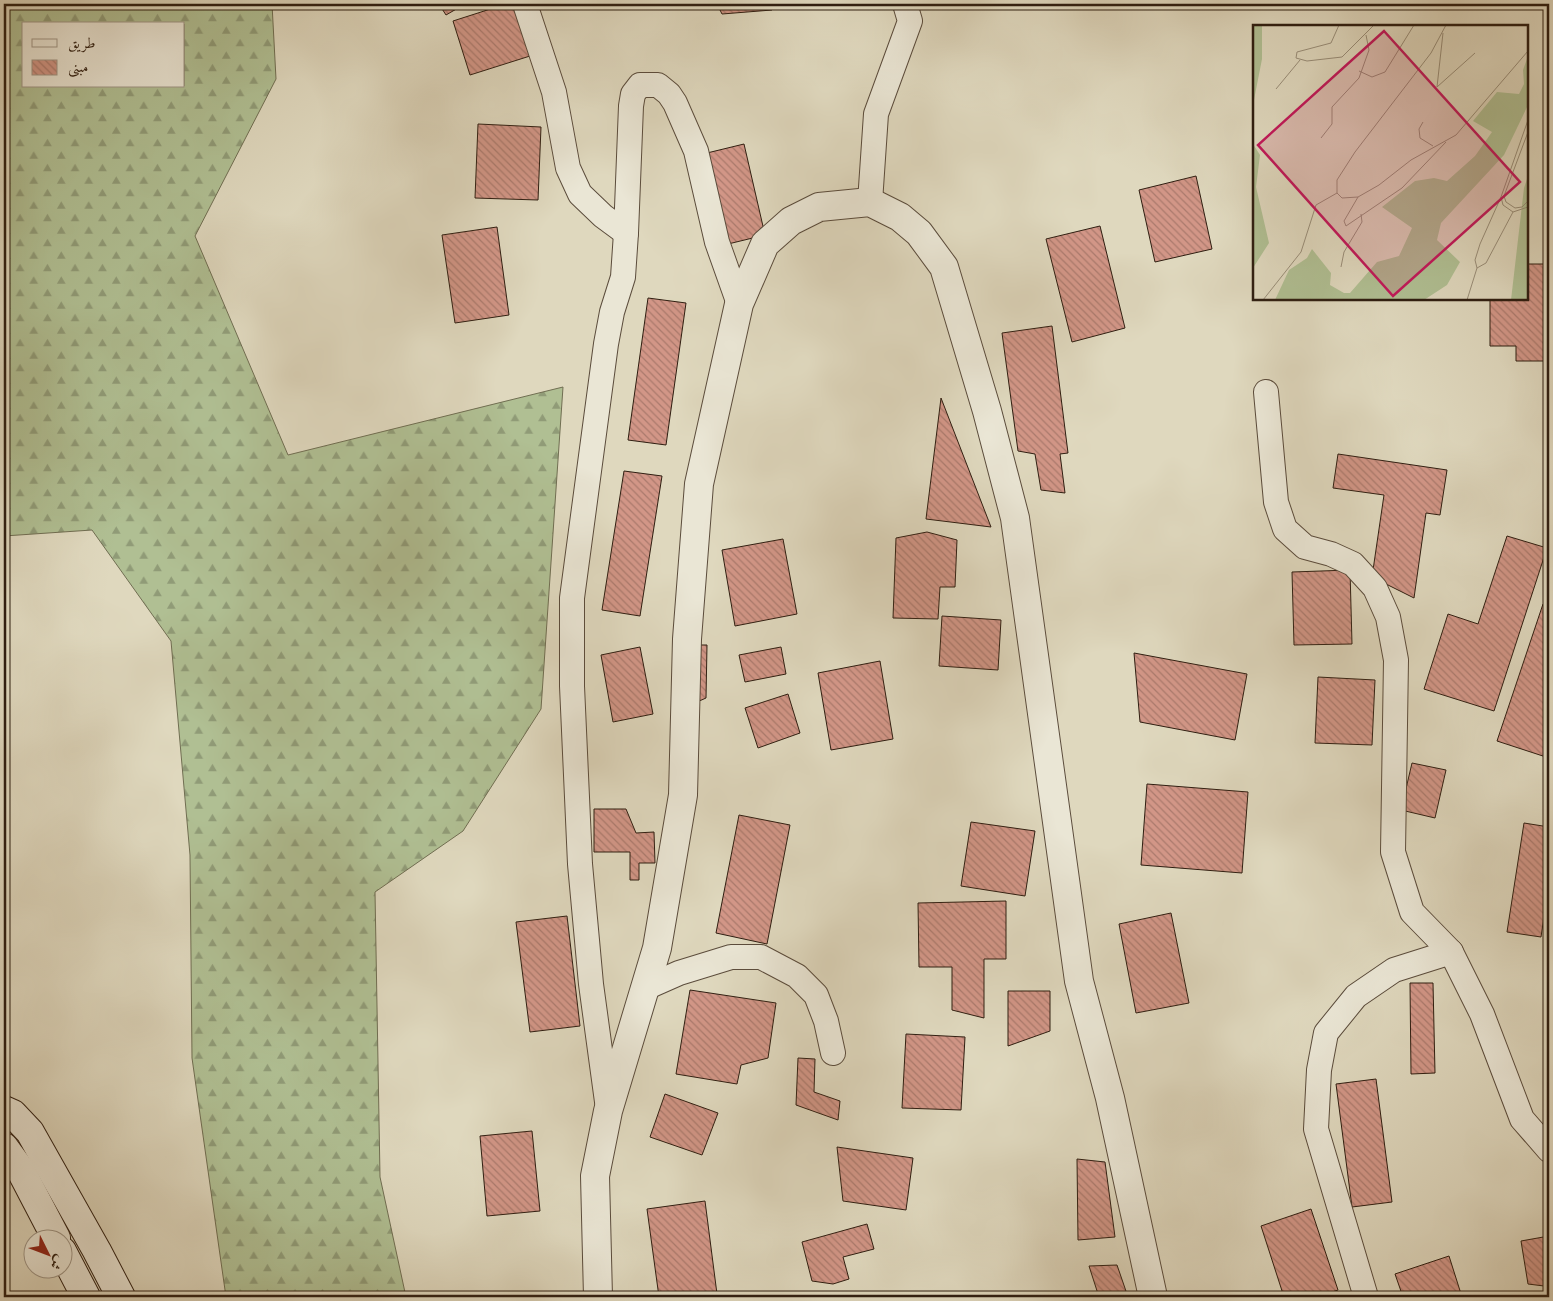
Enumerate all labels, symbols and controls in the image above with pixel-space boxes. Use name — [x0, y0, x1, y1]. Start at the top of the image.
legend — [22, 22, 185, 88]
inset map — [1253, 25, 1528, 300]
text: طريق — [68, 32, 95, 53]
text: مبنى — [68, 56, 88, 78]
north arrow — [22, 1228, 72, 1278]
text: ش — [46, 1251, 70, 1275]

